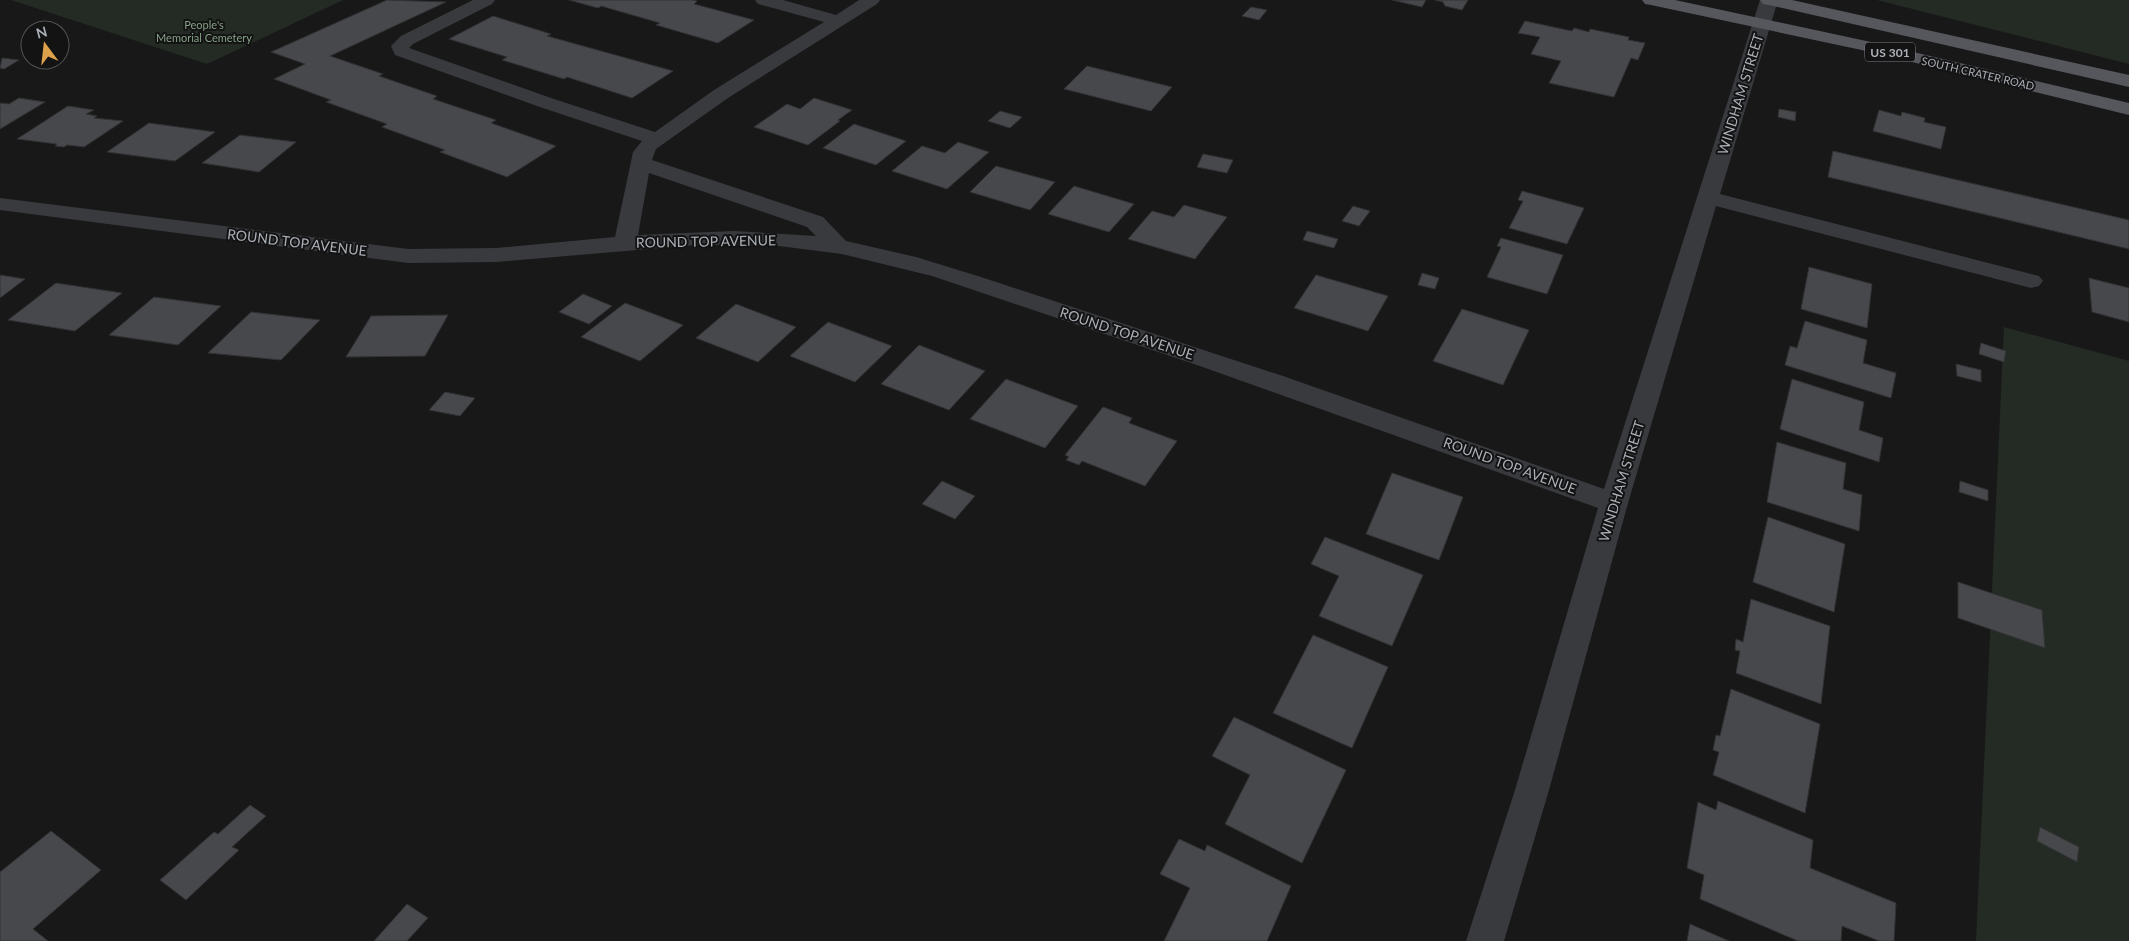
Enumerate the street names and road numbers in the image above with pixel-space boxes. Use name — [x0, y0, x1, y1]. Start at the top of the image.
street label: WINDHAM STREET — [1714, 31, 1767, 157]
road number: US 301 — [1865, 42, 1915, 62]
street label: SOUTH CRATER ROAD — [1920, 54, 2036, 92]
street label: ROUND TOP AVENUE — [226, 225, 368, 259]
street label: ROUND TOP AVENUE — [636, 231, 776, 251]
street label: ROUND TOP AVENUE — [1058, 303, 1196, 363]
street label: WINDHAM STREET — [1595, 418, 1648, 544]
street label: ROUND TOP AVENUE — [1441, 433, 1579, 497]

